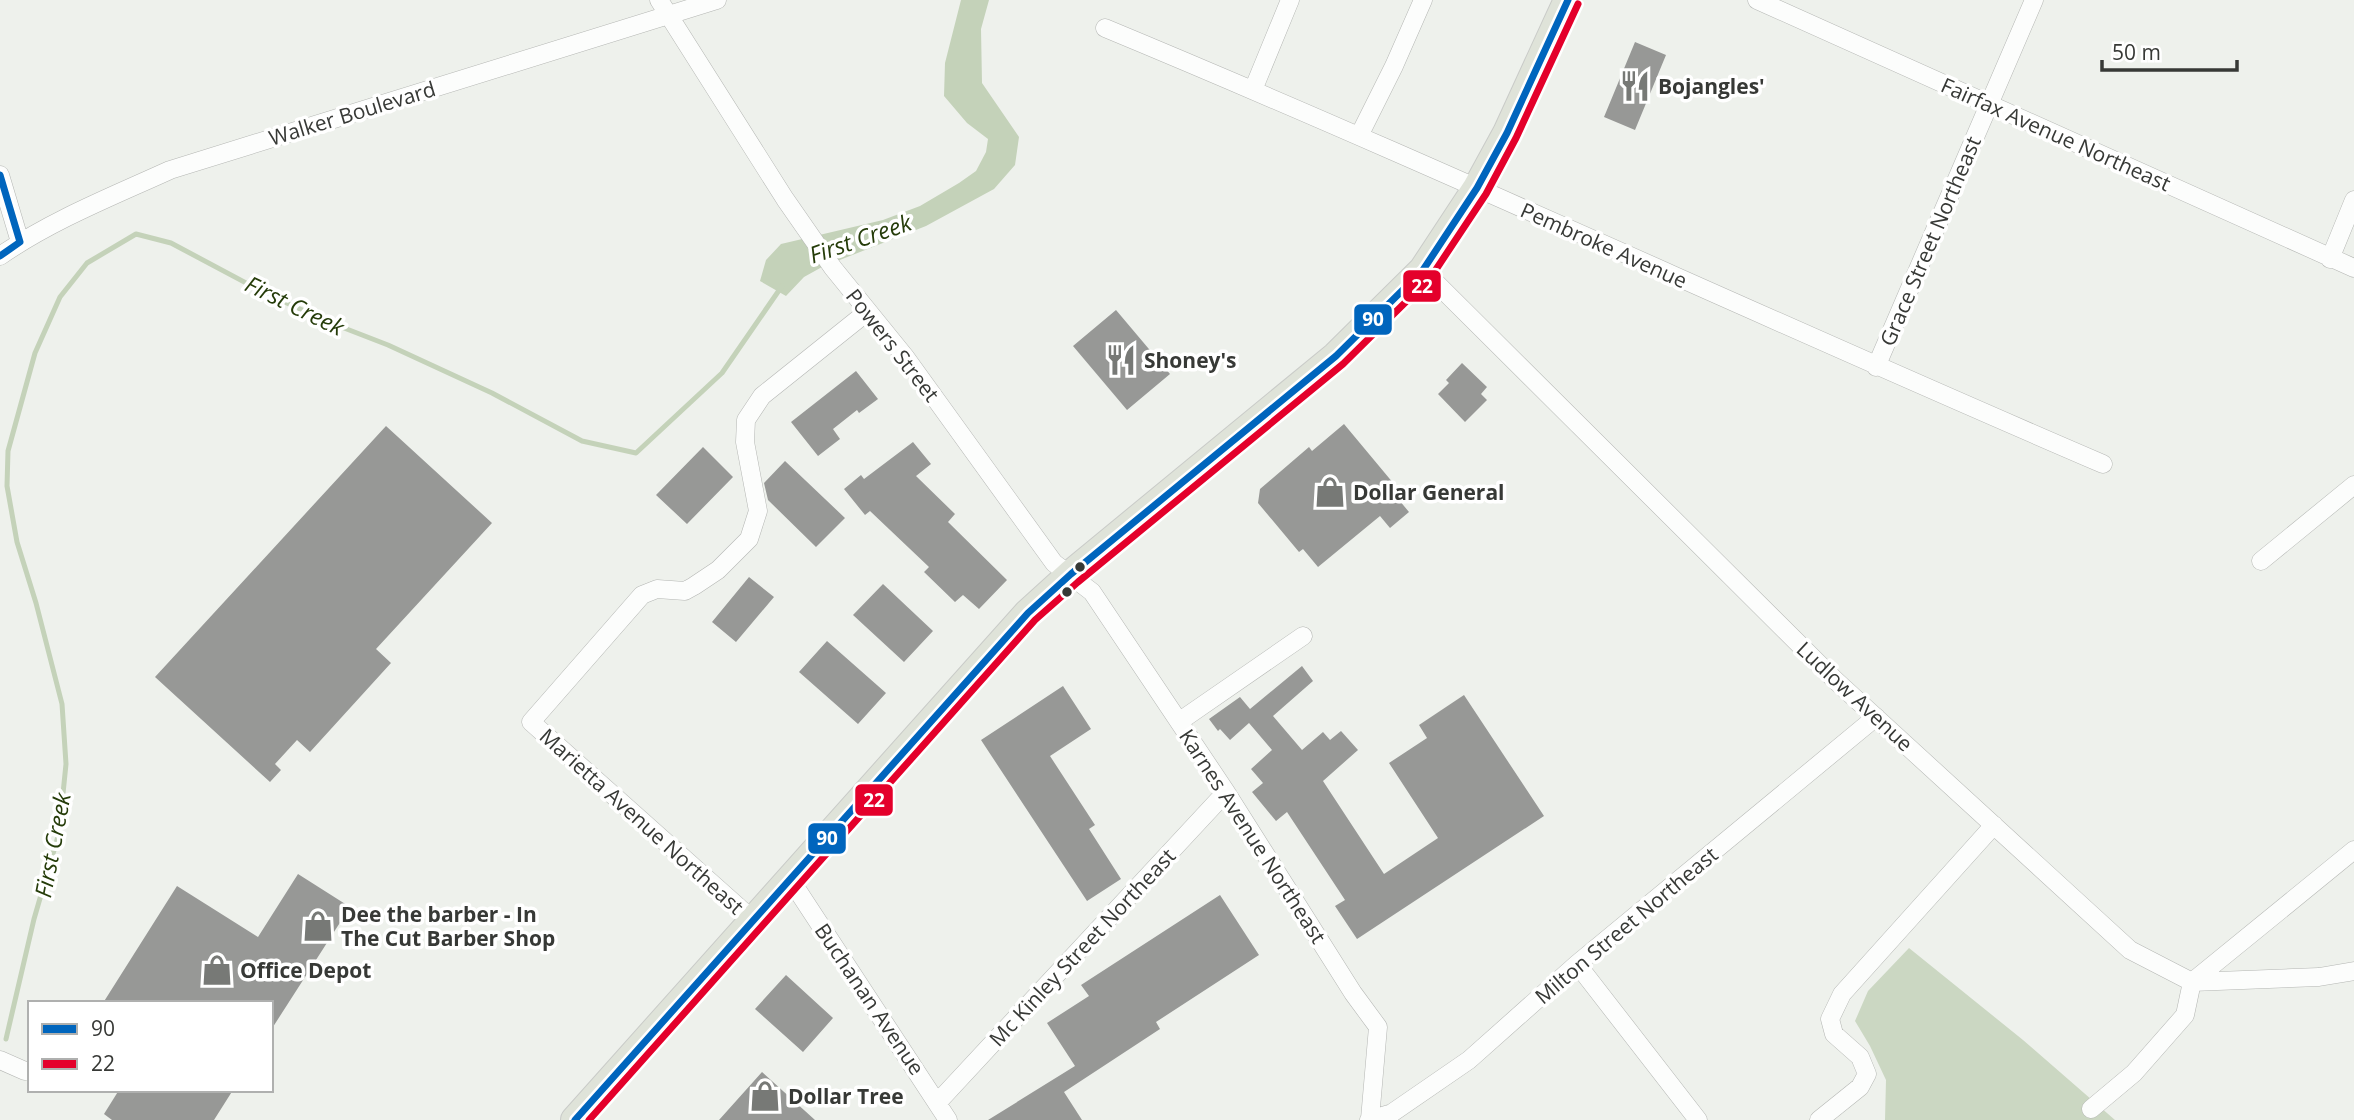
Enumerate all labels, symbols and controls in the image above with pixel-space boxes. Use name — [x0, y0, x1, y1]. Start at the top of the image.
scale bar — [2102, 28, 2237, 72]
text: 50 m — [2112, 38, 2161, 66]
restaurant icon: Bojangles' — [1618, 69, 1652, 103]
street label: Fairfax Avenue Northeast — [1937, 71, 2175, 197]
place label: Bojangles' — [1658, 72, 1765, 100]
street label: Walker Boulevard — [265, 74, 439, 152]
street label: Grace Street Northeast — [1873, 132, 1987, 350]
street label: Pembroke Avenue — [1516, 196, 1692, 294]
water label: First Creek — [805, 205, 916, 270]
water label: First Creek — [240, 267, 350, 343]
line badge: 22 — [1402, 269, 1442, 303]
text: 22 — [1411, 273, 1433, 299]
street label: Powers Street — [840, 283, 946, 407]
line badge: 90 — [1353, 303, 1393, 336]
text: 90 — [1362, 306, 1384, 332]
restaurant icon: Shoney's — [1104, 343, 1138, 377]
place label: Shoney's — [1144, 346, 1237, 374]
shop icon: Dollar General — [1313, 475, 1347, 509]
place label: Dollar General — [1353, 478, 1505, 506]
unlabelled marker — [1073, 560, 1087, 574]
unlabelled marker — [1060, 585, 1074, 599]
street label: Ludlow Avenue — [1791, 635, 1919, 757]
street label: Marietta Avenue Northeast — [534, 722, 750, 920]
street label: Karnes Avenue Northeast — [1173, 723, 1333, 949]
line badge: 22 — [854, 783, 894, 817]
text: 22 — [863, 787, 885, 813]
water label: First Creek — [26, 789, 78, 900]
line badge: 90 — [807, 822, 847, 855]
text: 90 — [816, 825, 838, 851]
street label: Milton Street Northeast — [1529, 840, 1723, 1010]
street label: Mc Kinley Street Northeast — [983, 842, 1181, 1052]
place label: Dee the barber - In The Cut Barber Shop — [341, 900, 555, 952]
shop icon: Dee the barber - In The Cut Barber Shop — [301, 909, 335, 943]
street label: Buchanan Avenue — [809, 918, 931, 1080]
shop icon: Office Depot — [200, 953, 234, 987]
place label: Office Depot — [240, 956, 371, 984]
legend — [28, 1001, 273, 1092]
text: 90 — [91, 1014, 115, 1042]
text: 22 — [91, 1049, 115, 1077]
shop icon: Dollar Tree — [748, 1079, 782, 1113]
place label: Dollar Tree — [788, 1082, 904, 1110]

